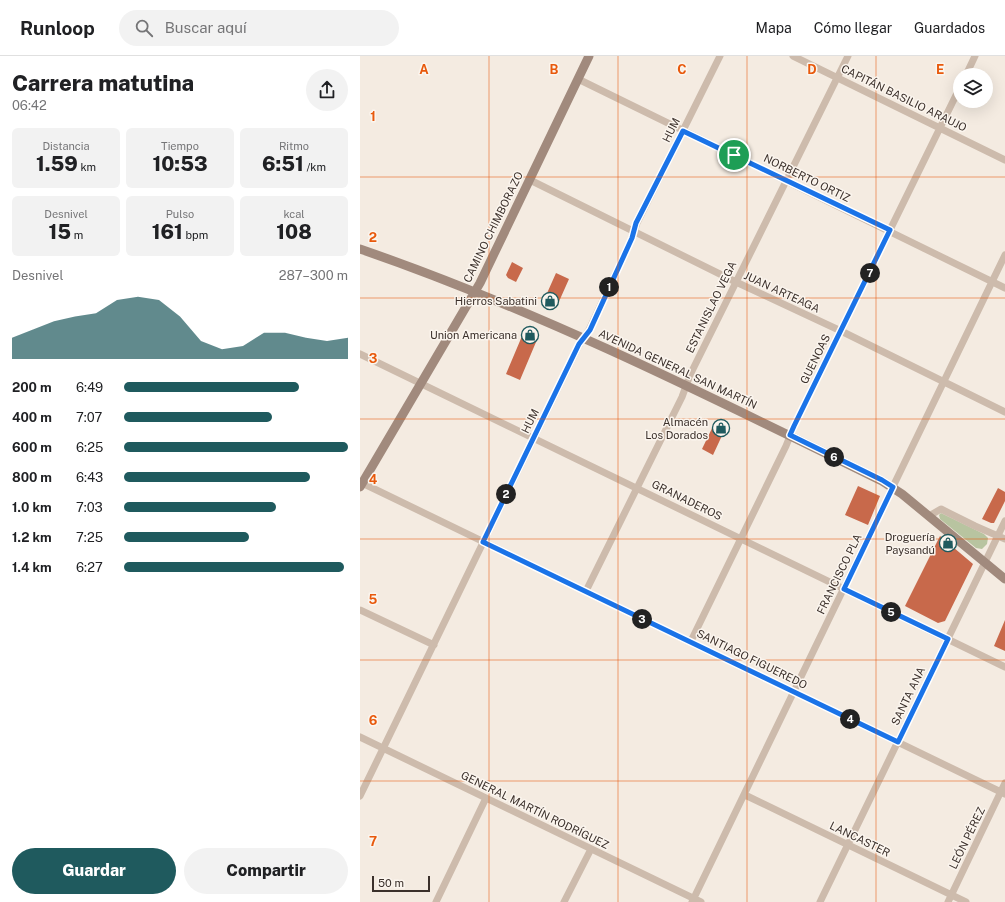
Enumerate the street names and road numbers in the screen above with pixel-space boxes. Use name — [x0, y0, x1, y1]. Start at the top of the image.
street label: CAPITÁN BASILIO ARAUJO — [839, 61, 969, 134]
street label: HUM — [660, 116, 682, 144]
street label: NORBERTO ORTIZ — [762, 152, 852, 204]
street label: CAMINO CHIMBORAZO — [461, 170, 525, 284]
street label: ESTANISLAO VEGA — [684, 259, 739, 355]
street label: JUAN ARTEAGA — [742, 269, 822, 315]
street label: AVENIDA GENERAL SAN MARTÍN — [597, 326, 759, 411]
street label: GUENOAS — [798, 332, 832, 386]
street label: HUM — [519, 407, 541, 435]
street label: GRANADEROS — [650, 478, 724, 522]
street label: FRANCISCO PLA — [814, 532, 864, 616]
street label: SANTIAGO FIGUEREDO — [695, 627, 809, 691]
street label: SANTA ANA — [889, 665, 927, 727]
street label: GENERAL MARTÍN RODRÍGUEZ — [459, 768, 611, 851]
street label: LEÓN PÉREZ — [946, 805, 987, 871]
street label: LANCASTER — [828, 819, 892, 859]

